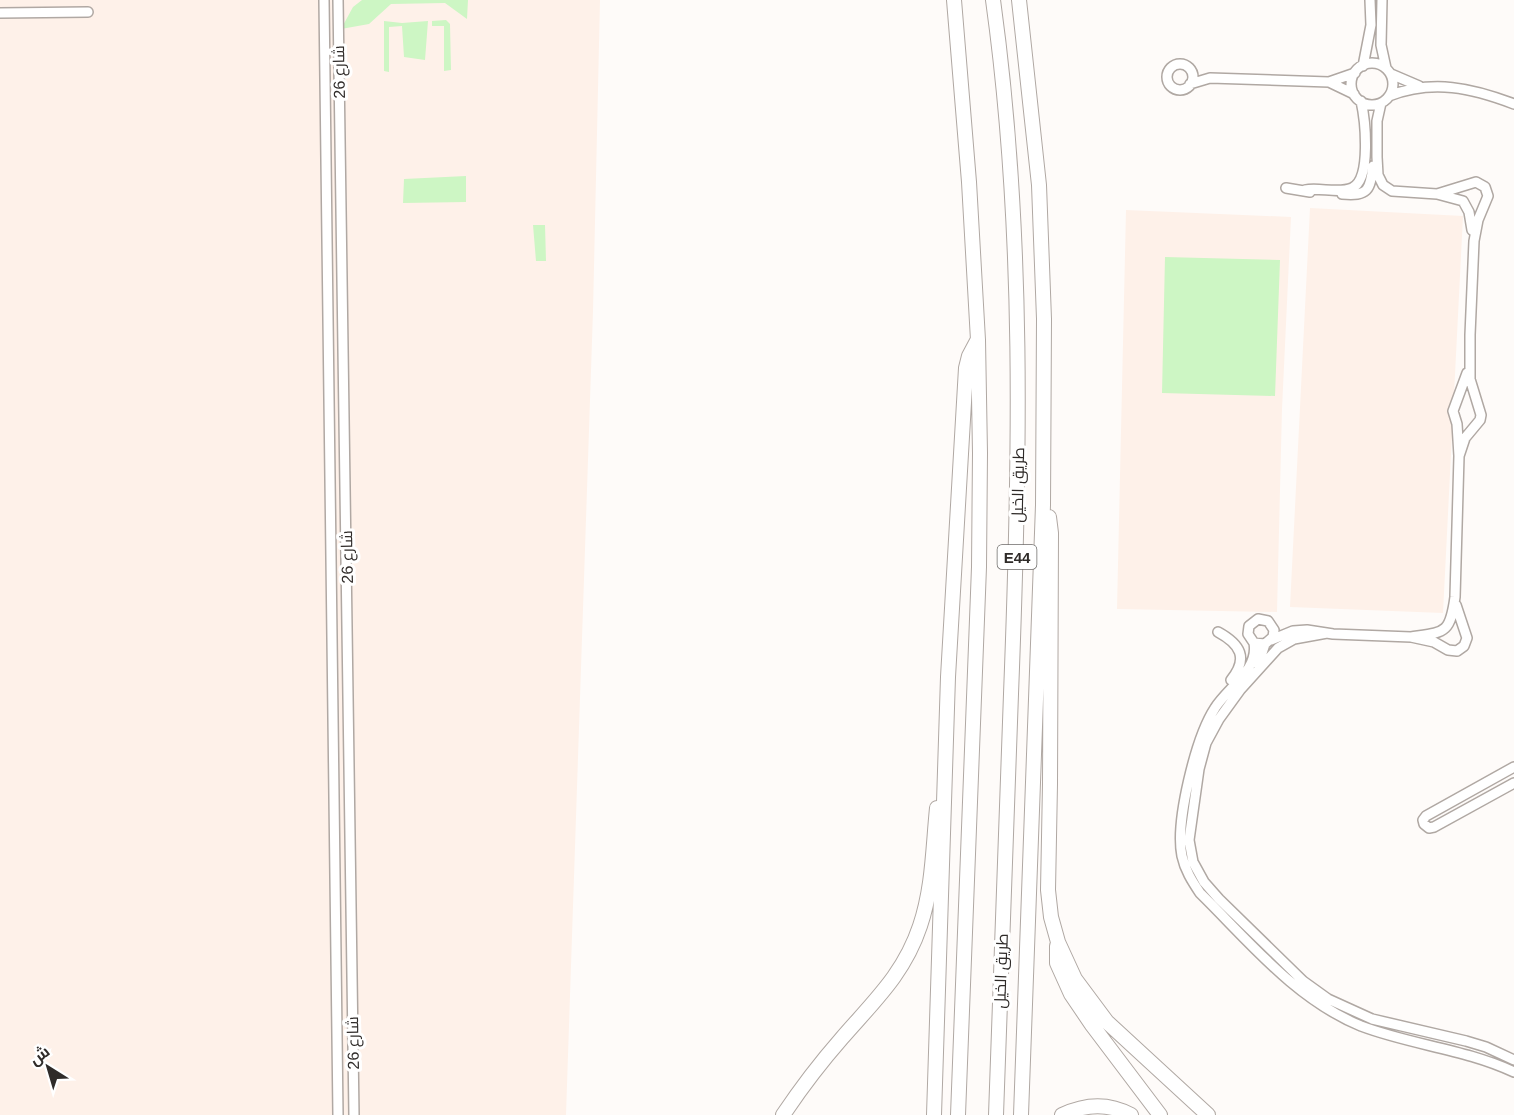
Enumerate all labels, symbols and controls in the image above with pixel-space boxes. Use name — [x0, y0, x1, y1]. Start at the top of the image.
street label: شارع 26 — [330, 45, 351, 99]
street label: طريق الخيل — [1009, 447, 1029, 523]
street label: شارع 26 — [338, 530, 359, 584]
road number: E44 — [998, 545, 1036, 569]
street label: طريق الخيل — [991, 933, 1013, 1009]
street label: شارع 26 — [344, 1016, 365, 1070]
north arrow — [18, 1037, 78, 1097]
text: ش — [26, 1042, 53, 1069]

